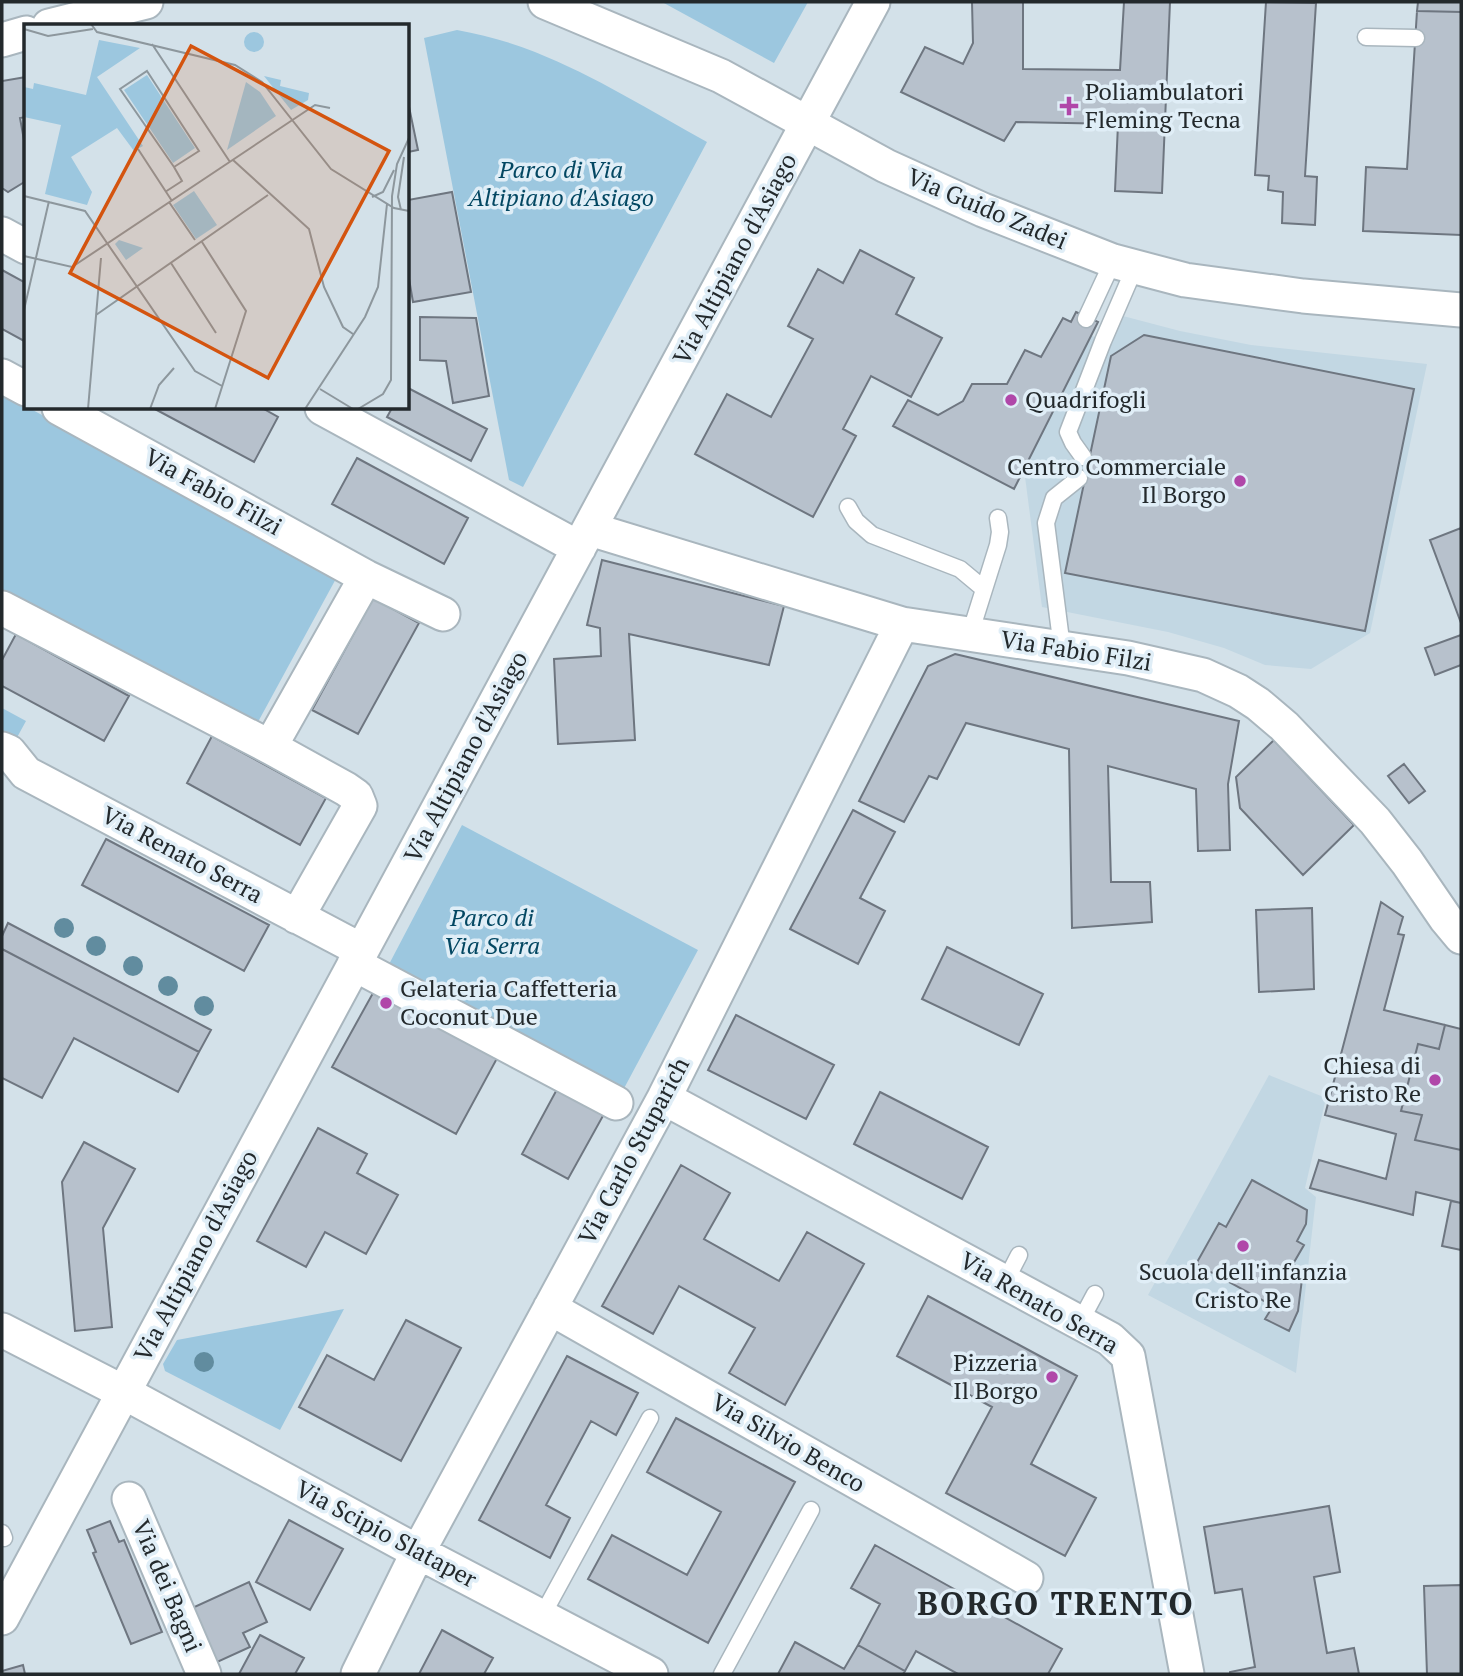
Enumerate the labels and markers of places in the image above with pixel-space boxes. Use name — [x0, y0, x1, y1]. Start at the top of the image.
place label: Poliambulatori Fleming Tecna — [1085, 75, 1244, 135]
marker: Poliambulatori Fleming Tecna — [1059, 96, 1079, 116]
place label: Quadrifogli — [1025, 383, 1147, 415]
marker: Quadrifogli — [1003, 392, 1019, 408]
place label: Centro Commerciale Il Borgo — [1007, 450, 1226, 510]
marker: Centro Commerciale Il Borgo — [1232, 473, 1248, 489]
place label: Gelateria Caffetteria Coconut Due — [400, 972, 617, 1032]
marker: Gelateria Caffetteria Coconut Due — [378, 995, 394, 1011]
place label: Chiesa di Cristo Re — [1323, 1049, 1421, 1109]
marker: Chiesa di Cristo Re — [1427, 1072, 1443, 1088]
marker: Scuola dell'infanzia Cristo Re — [1235, 1238, 1251, 1254]
place label: Scuola dell'infanzia Cristo Re — [1139, 1255, 1347, 1315]
place label: Pizzeria Il Borgo — [953, 1346, 1038, 1406]
marker: Pizzeria Il Borgo — [1044, 1369, 1060, 1385]

